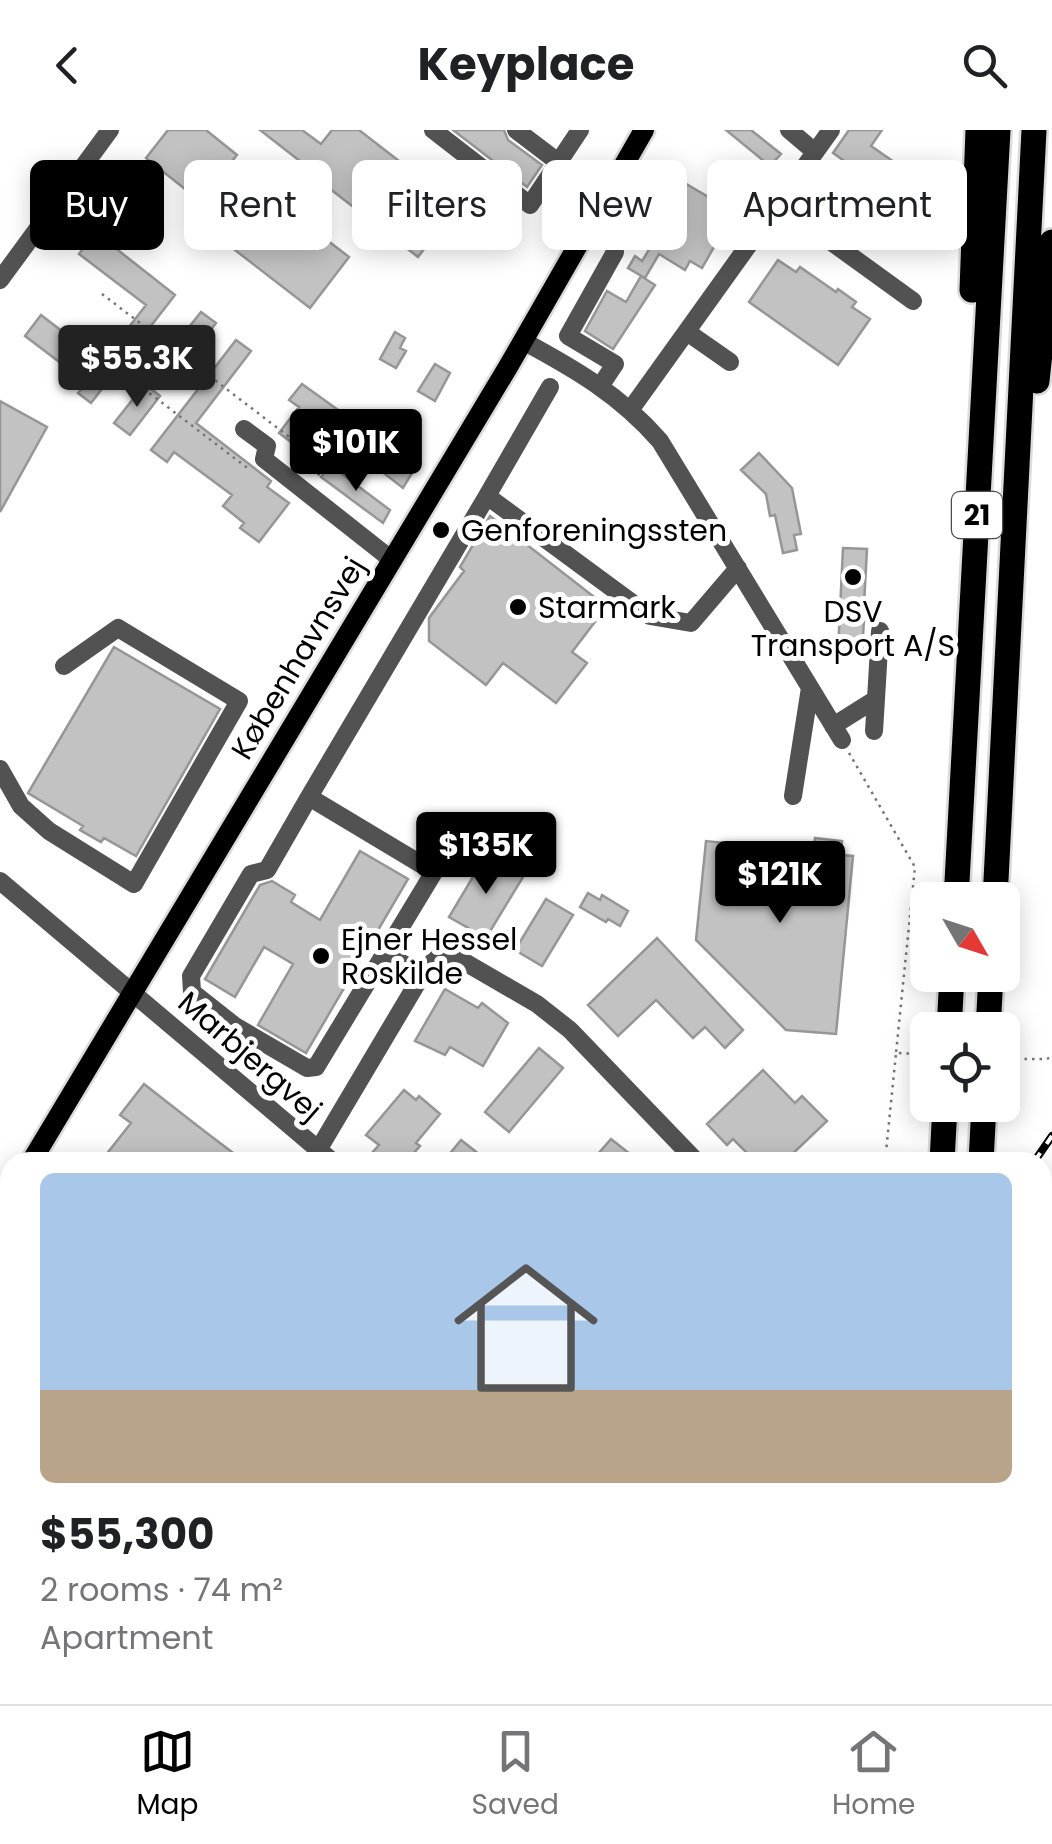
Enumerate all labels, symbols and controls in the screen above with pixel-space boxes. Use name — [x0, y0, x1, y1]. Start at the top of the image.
text: Keyplace — [418, 33, 634, 96]
icon: back — [40, 38, 95, 93]
icon: search — [957, 38, 1012, 93]
chip: Buy — [30, 160, 164, 250]
chip: Rent — [184, 160, 332, 250]
chip: Filters — [352, 160, 522, 250]
chip: New — [542, 160, 687, 250]
chip: Apartment — [707, 160, 967, 250]
pin: $55.3K — [56, 325, 218, 410]
text: $55.3K — [80, 335, 194, 380]
pin: $101K — [286, 409, 426, 494]
text: $101K — [312, 419, 400, 464]
road number: 21 — [952, 492, 1002, 538]
place label: Genforeningssten — [461, 509, 727, 552]
marker: Genforeningssten — [430, 519, 452, 541]
street label: Københavnsvej — [221, 549, 375, 767]
marker: DSV Transport A/S — [842, 566, 864, 588]
place label: Starmark — [538, 586, 676, 629]
place label: DSV Transport A/S — [751, 590, 955, 667]
marker: Starmark — [507, 596, 529, 618]
pin: $135K — [416, 812, 556, 897]
text: $135K — [438, 822, 534, 867]
pin: $121K — [710, 841, 850, 926]
text: $121K — [737, 851, 823, 896]
north arrow — [910, 882, 1020, 992]
map controls — [910, 882, 1020, 1122]
place label: Ejner Hessel Roskilde — [341, 918, 518, 995]
marker: Ejner Hessel Roskilde — [310, 945, 332, 967]
street label: Marbjergvej — [169, 981, 331, 1131]
button: locate — [910, 1012, 1020, 1122]
icon: home — [436, 1238, 616, 1418]
text: $55,300 — [40, 1505, 214, 1564]
text: 2 rooms · 74 m² — [40, 1567, 283, 1612]
text: Apartment — [40, 1615, 213, 1660]
tab: Map — [137, 1724, 198, 1826]
tab: Saved — [472, 1724, 559, 1826]
tab: Home — [832, 1724, 915, 1826]

